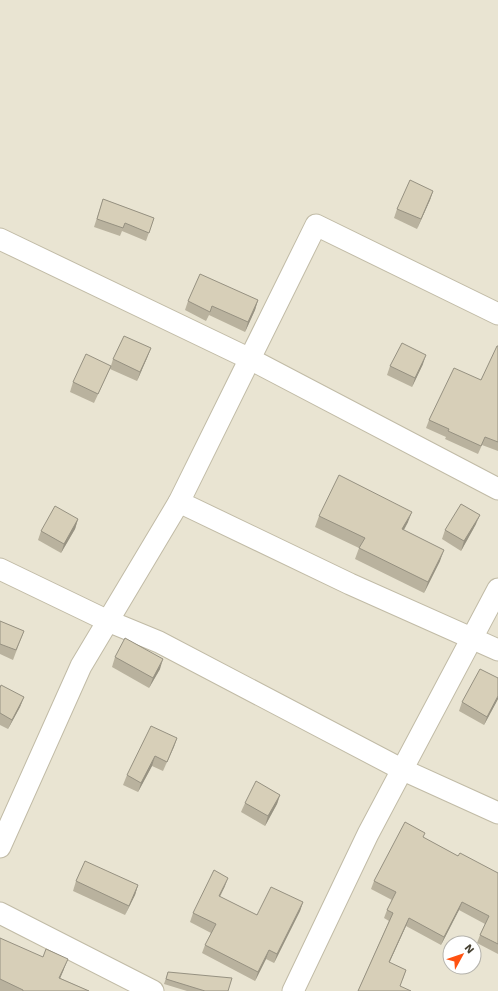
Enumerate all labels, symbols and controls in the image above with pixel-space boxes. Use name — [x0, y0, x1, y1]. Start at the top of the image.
north arrow — [442, 935, 482, 975]
text: N — [462, 942, 477, 956]

